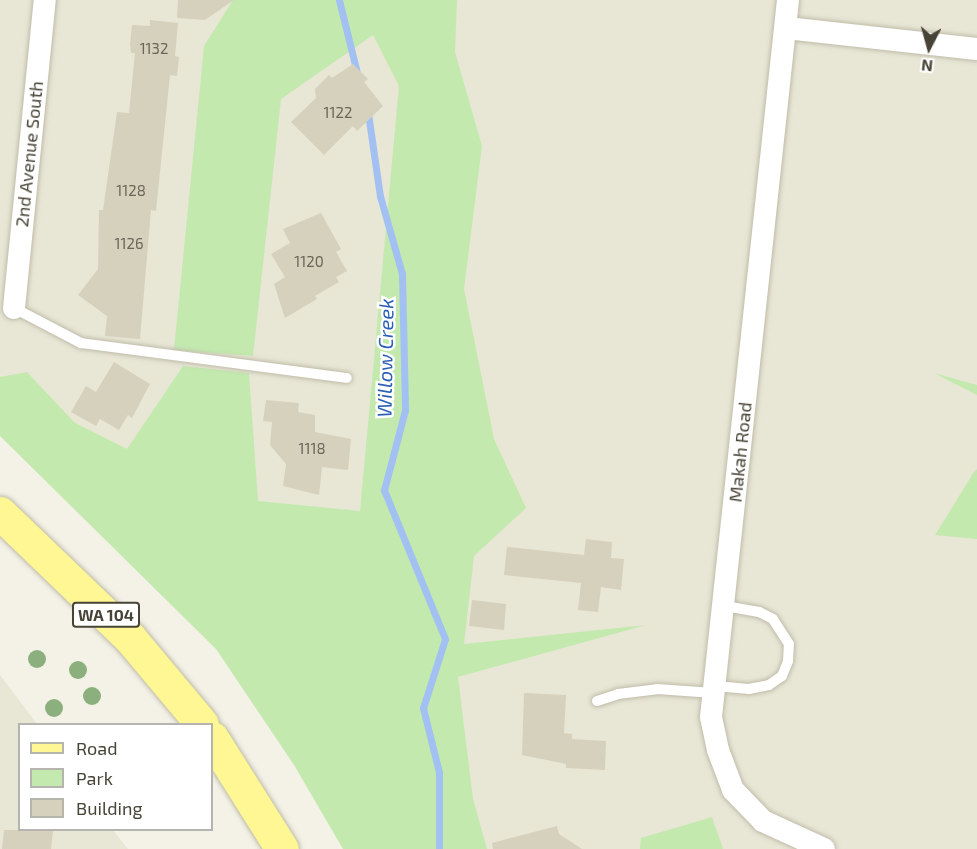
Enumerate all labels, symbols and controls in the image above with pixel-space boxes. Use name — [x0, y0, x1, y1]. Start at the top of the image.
north arrow — [899, 18, 959, 78]
house number: 1132 — [140, 40, 168, 58]
text: N — [920, 56, 934, 76]
street label: 2nd Avenue South — [11, 80, 47, 228]
house number: 1122 — [324, 104, 352, 122]
house number: 1128 — [116, 182, 146, 200]
house number: 1126 — [115, 235, 143, 253]
house number: 1120 — [294, 253, 324, 271]
water label: Willow Creek — [372, 298, 398, 418]
street label: Makah Road — [724, 401, 756, 503]
house number: 1118 — [298, 440, 326, 458]
road number: WA 104 — [72, 602, 140, 628]
legend — [18, 723, 213, 831]
text: Road — [76, 737, 117, 759]
text: Park — [76, 767, 113, 789]
text: Building — [76, 797, 143, 819]

